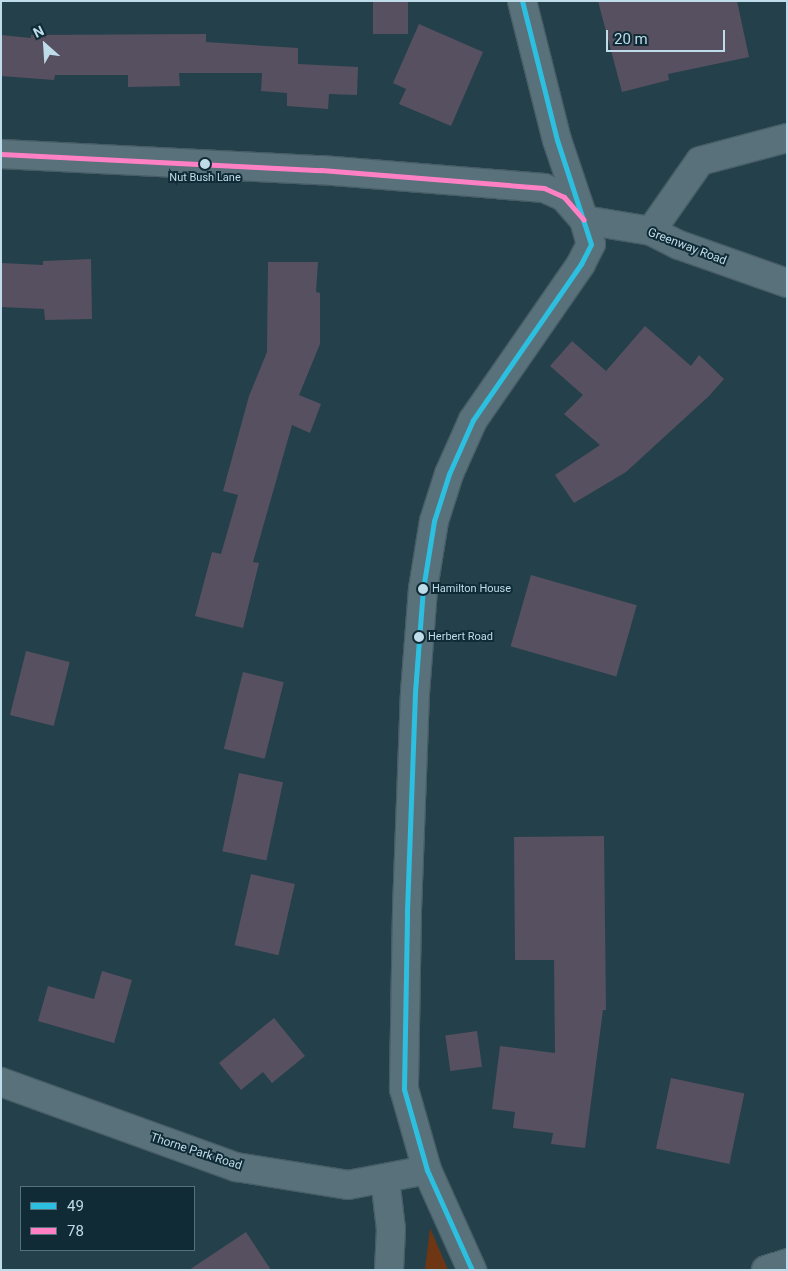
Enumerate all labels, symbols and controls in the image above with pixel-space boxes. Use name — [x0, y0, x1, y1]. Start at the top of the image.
north arrow — [20, 20, 70, 70]
scale bar — [608, 20, 727, 52]
text: N — [30, 22, 46, 41]
text: 20 m — [614, 30, 648, 48]
marker: Nut Bush Lane — [200, 159, 210, 169]
place label: Nut Bush Lane — [169, 171, 241, 185]
street label: Greenway Road — [646, 225, 728, 269]
place label: Hamilton House — [432, 582, 511, 596]
marker: Hamilton House — [418, 584, 428, 594]
place label: Herbert Road — [428, 630, 493, 644]
marker: Herbert Road — [414, 632, 424, 642]
street label: Thorne Park Road — [148, 1130, 244, 1174]
legend — [20, 1186, 195, 1251]
text: 49 — [67, 1197, 84, 1215]
text: 78 — [67, 1222, 84, 1240]

